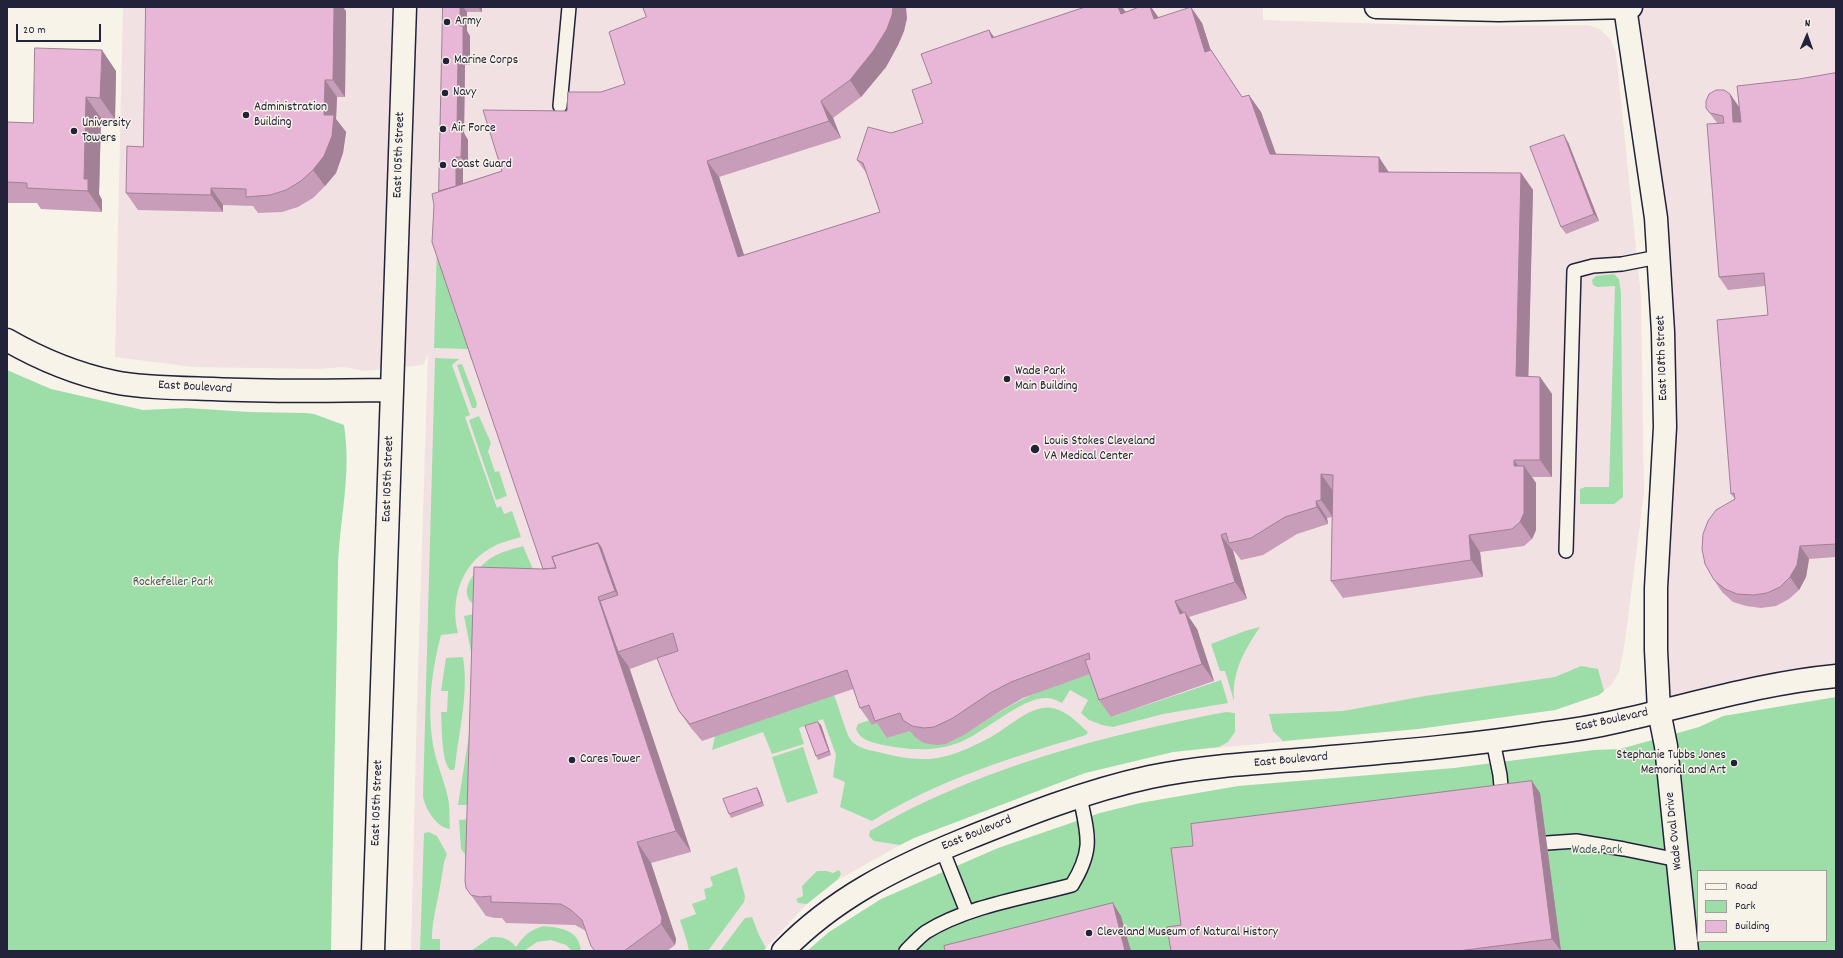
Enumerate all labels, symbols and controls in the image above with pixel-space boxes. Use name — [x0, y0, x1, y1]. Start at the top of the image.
place label: Army — [455, 14, 481, 30]
scale bar — [18, 16, 103, 42]
north arrow — [1787, 16, 1827, 56]
text: N — [1804, 16, 1810, 32]
marker: Army — [442, 17, 452, 27]
text: 20 m — [23, 22, 46, 39]
place label: Marine Corps — [454, 53, 518, 69]
marker: Marine Corps — [441, 56, 451, 66]
place label: Navy — [453, 85, 476, 101]
marker: Navy — [440, 88, 450, 98]
place label: Administration Building — [254, 100, 327, 131]
marker: Administration Building — [241, 110, 251, 120]
street label: East 105th Street — [391, 111, 409, 199]
place label: University Towers — [82, 116, 131, 147]
place label: Air Force — [451, 121, 496, 137]
marker: Air Force — [438, 124, 448, 134]
marker: University Towers — [69, 126, 79, 136]
place label: Coast Guard — [451, 157, 512, 173]
marker: Coast Guard — [438, 160, 448, 170]
street label: East 108th Street — [1654, 315, 1672, 401]
place label: Wade Park Main Building — [1015, 364, 1077, 395]
marker: Wade Park Main Building — [1002, 374, 1012, 384]
street label: East Boulevard — [158, 378, 232, 398]
place label: Louis Stokes Cleveland VA Medical Center — [1044, 434, 1155, 465]
street label: East 105th Street — [380, 435, 398, 523]
marker: Louis Stokes Cleveland VA Medical Center — [1029, 443, 1041, 455]
park label: Rockefeller Park — [133, 575, 213, 591]
street label: East Boulevard — [1574, 706, 1650, 736]
place label: Stephanie Tubbs Jones Memorial and Art — [1616, 748, 1726, 779]
street label: East Boulevard — [1253, 750, 1329, 772]
place label: Cares Tower — [580, 752, 640, 768]
marker: Cares Tower — [567, 755, 577, 765]
marker: Stephanie Tubbs Jones Memorial and Art — [1729, 758, 1739, 768]
street label: East 105th Street — [369, 759, 387, 847]
street label: Wade Oval Drive — [1663, 791, 1687, 871]
street label: East Boulevard — [940, 813, 1014, 855]
park label: Wade Park — [1572, 843, 1622, 859]
legend — [1697, 870, 1827, 942]
text: Road — [1735, 878, 1757, 895]
text: Park — [1735, 898, 1755, 915]
text: Building — [1735, 918, 1770, 935]
place label: Cleveland Museum of Natural History — [1097, 925, 1278, 941]
marker: Cleveland Museum of Natural History — [1084, 928, 1094, 938]

